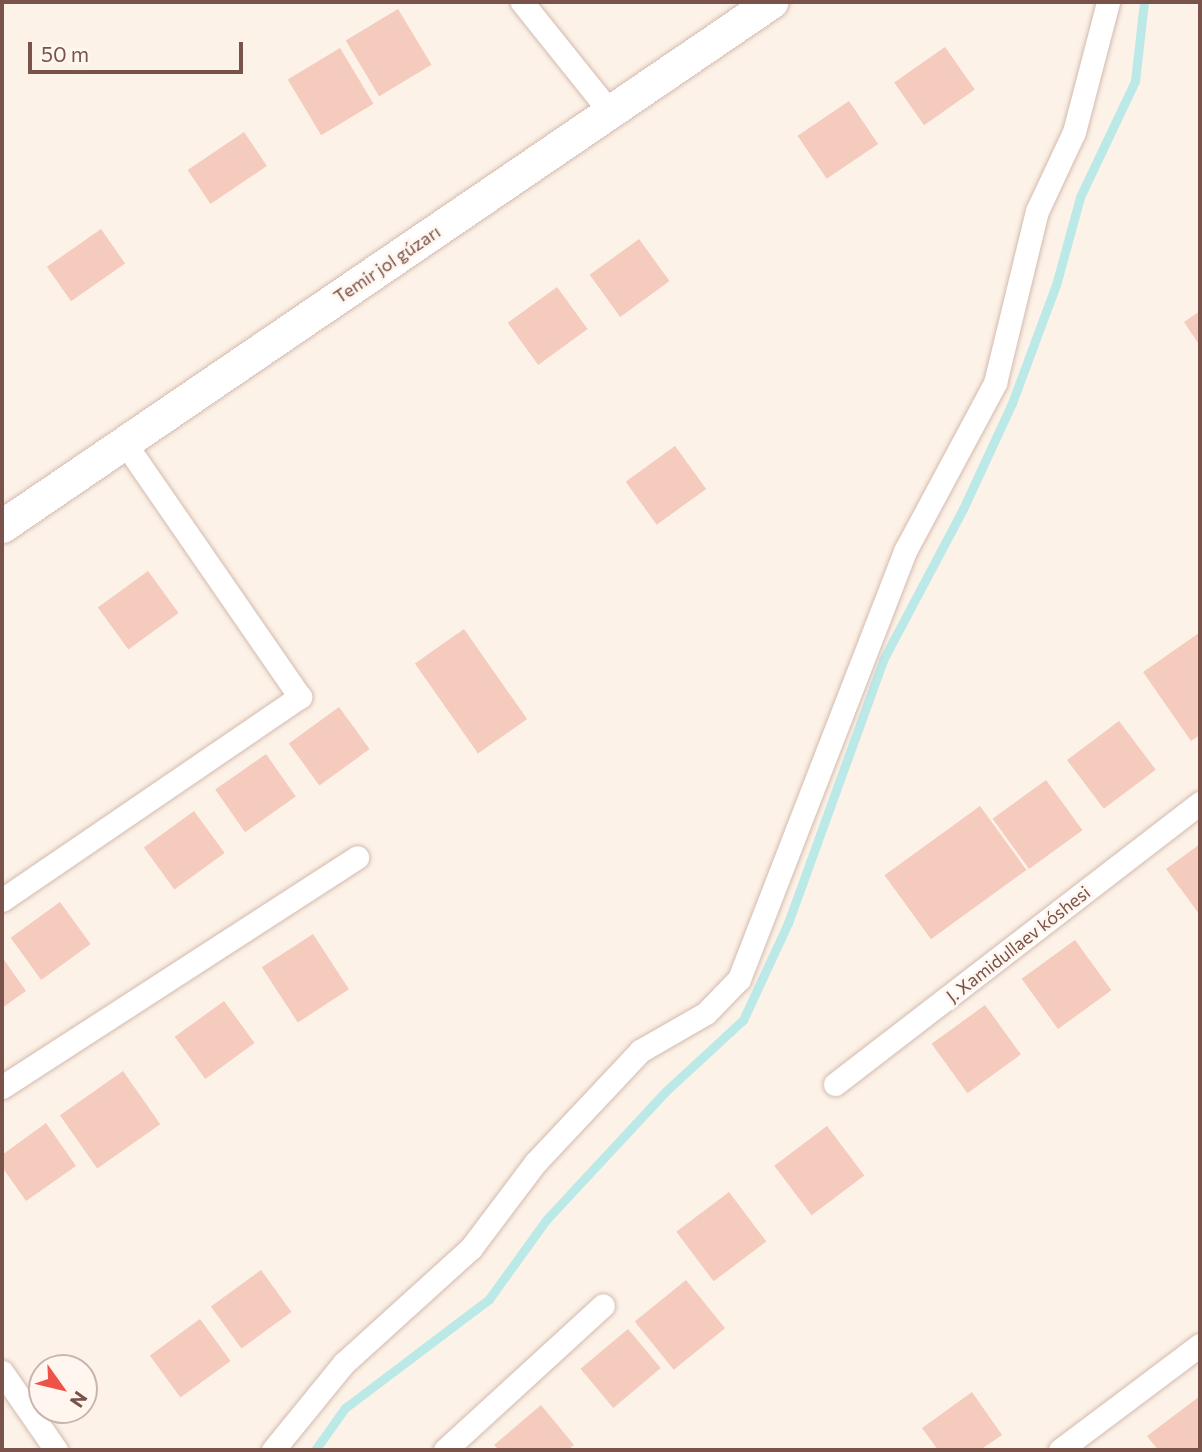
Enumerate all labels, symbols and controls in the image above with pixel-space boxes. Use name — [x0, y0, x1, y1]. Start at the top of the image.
scale bar — [32, 28, 247, 72]
text: 50 m — [41, 41, 89, 66]
street label: Temir jol gúzarı — [330, 220, 444, 308]
street label: J. Xamidullaev kóshesi — [942, 881, 1094, 1007]
north arrow — [28, 1354, 98, 1424]
text: N — [66, 1388, 93, 1412]

